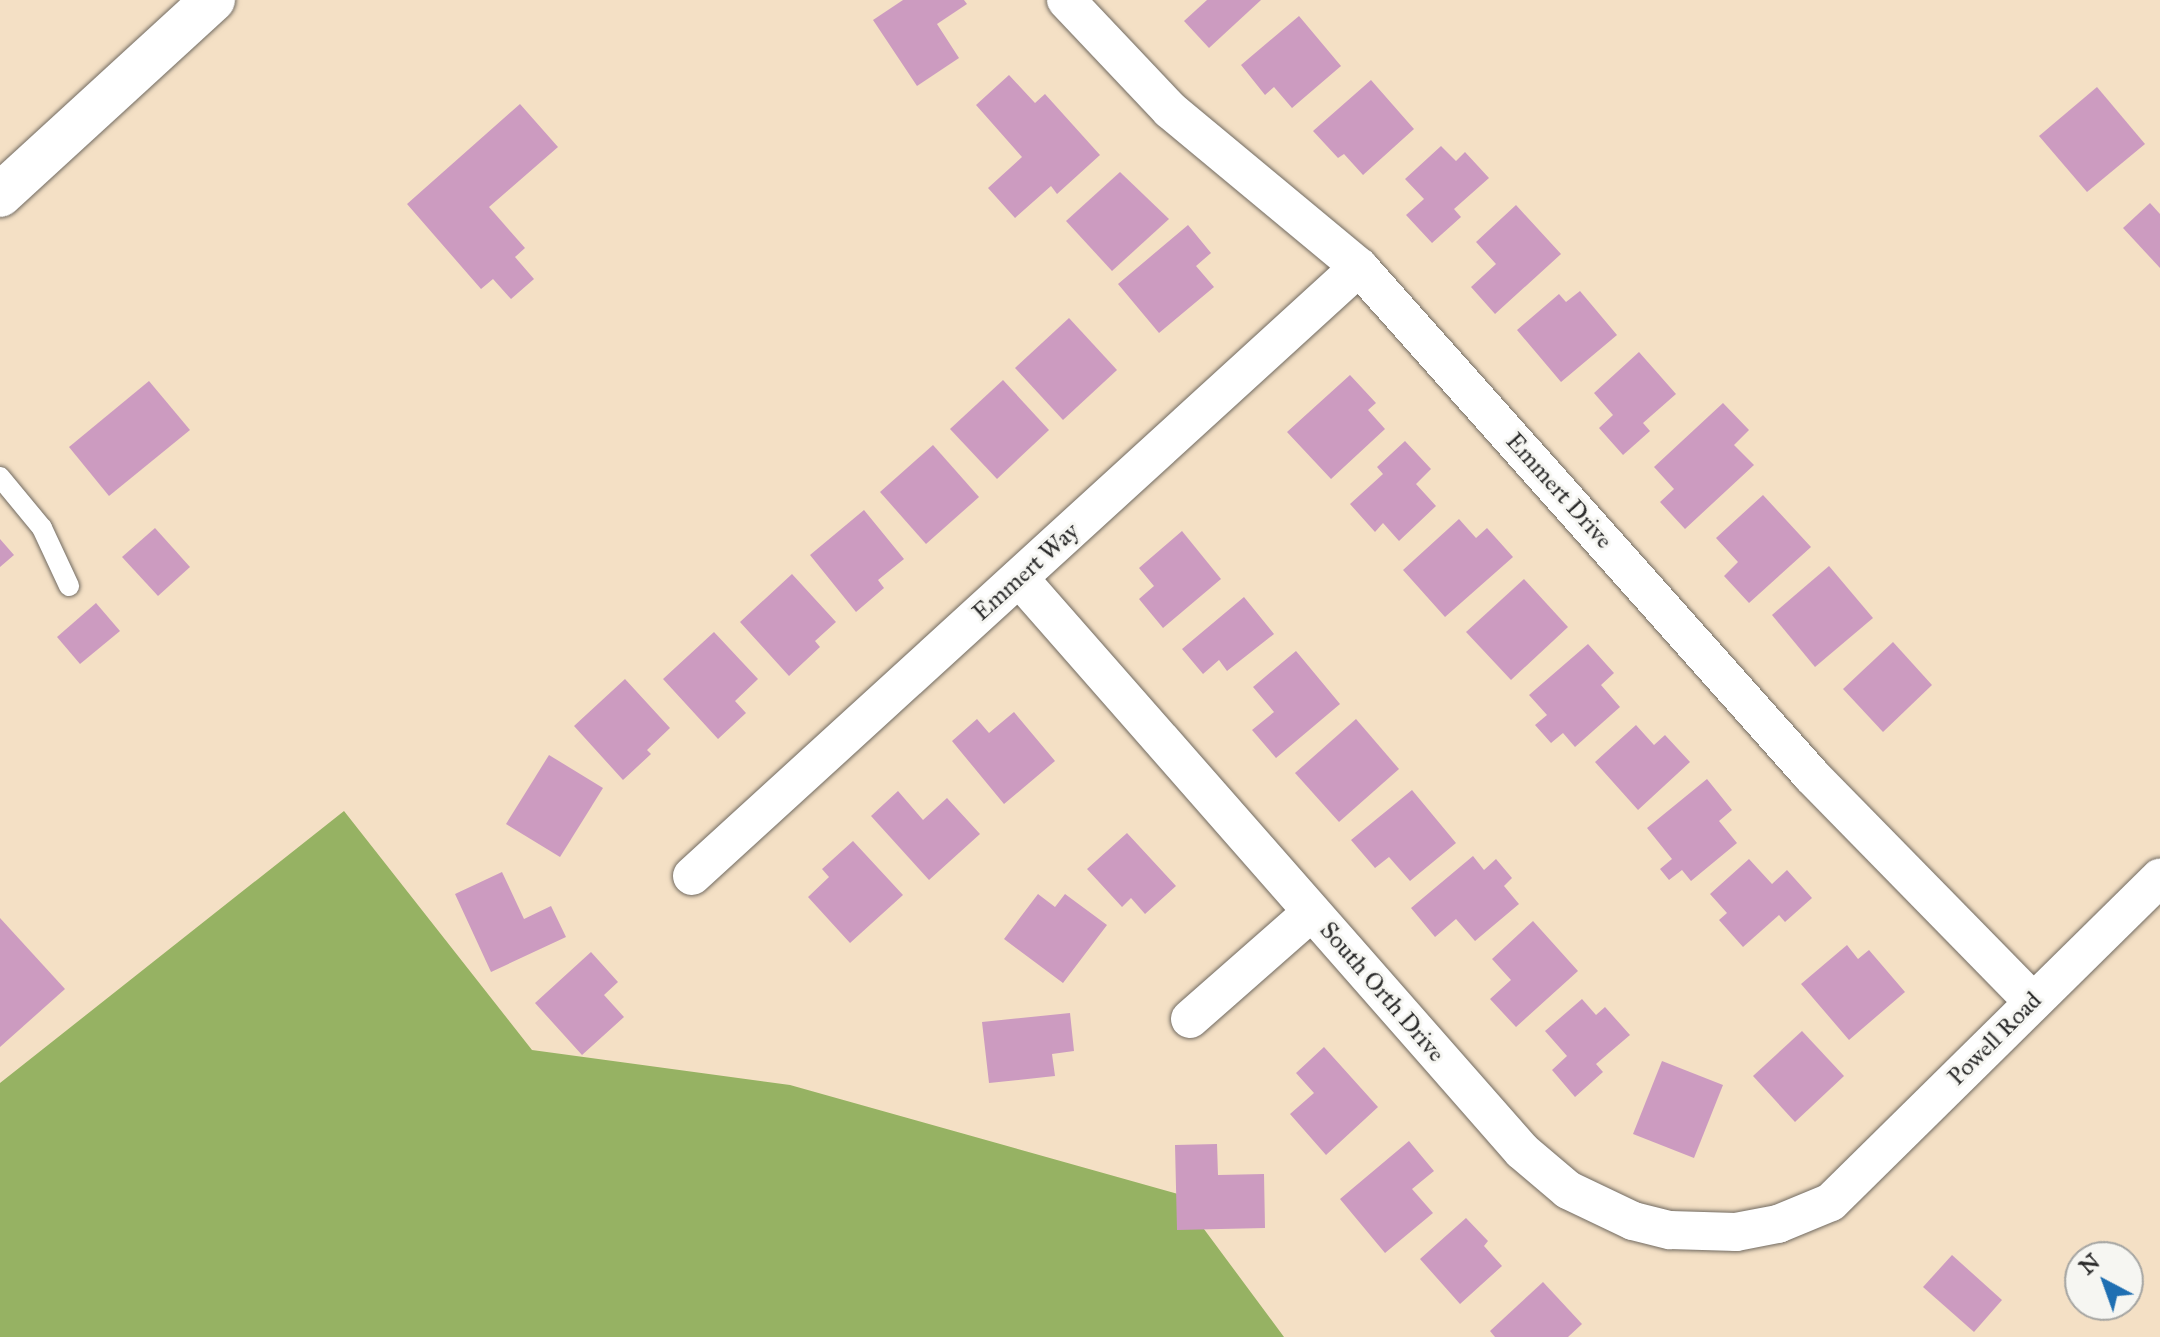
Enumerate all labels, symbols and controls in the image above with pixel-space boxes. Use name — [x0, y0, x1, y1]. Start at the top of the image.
street label: Emmert Drive — [1500, 427, 1618, 555]
street label: Emmert Way — [967, 517, 1085, 627]
street label: South Orth Drive — [1314, 916, 1450, 1068]
street label: Powell Road — [1942, 986, 2048, 1092]
north arrow — [2064, 1241, 2144, 1321]
text: N — [2073, 1248, 2105, 1280]

